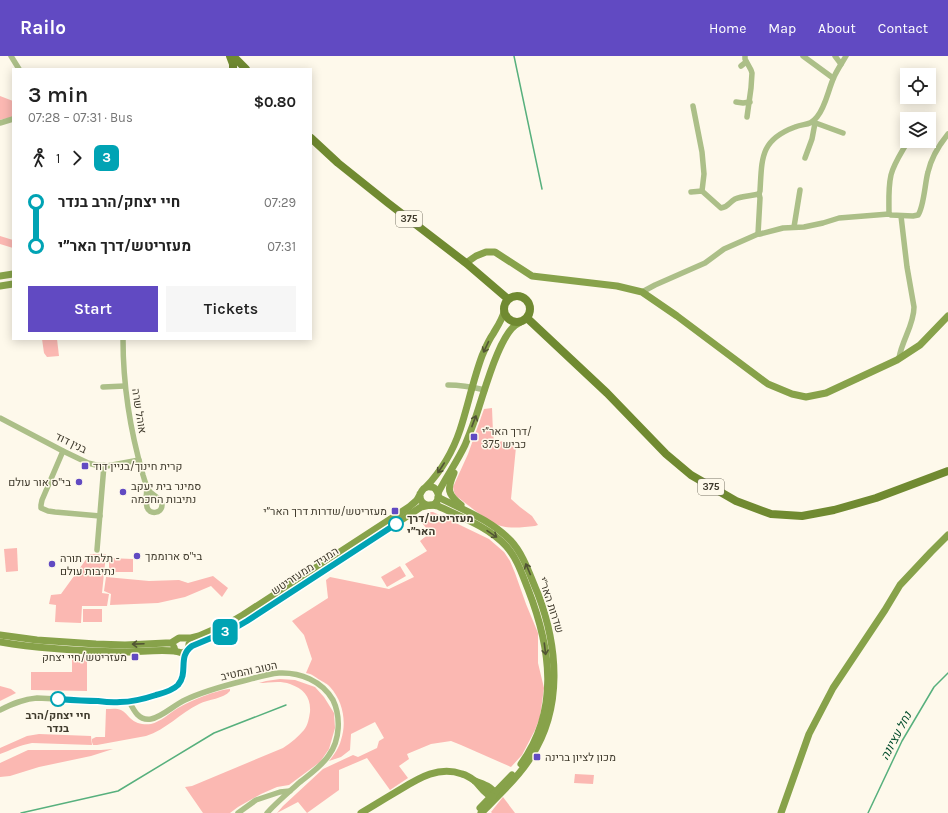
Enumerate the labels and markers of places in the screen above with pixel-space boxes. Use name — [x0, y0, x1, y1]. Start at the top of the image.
place label: דרך האר״י/ כביש 375 — [482, 425, 532, 451]
marker: דרך האר״י/ כביש 375 — [469, 432, 479, 442]
place label: קרית חינוך/בניין דוד — [93, 460, 182, 473]
marker: קרית חינוך/בניין דוד — [80, 461, 90, 471]
place label: בי"ס אור עולם — [8, 476, 71, 489]
marker: בי"ס אור עולם — [74, 477, 84, 487]
place label: סמינר בית יעקב נתיבות החכמה — [131, 480, 201, 506]
marker: סמינר בית יעקב נתיבות החכמה — [118, 487, 128, 497]
place label: מעזריטש/שדרות דרך האר״י — [263, 505, 387, 518]
marker: מעזריטש/שדרות דרך האר״י — [390, 506, 400, 516]
place label: מעזריטש/דרך האר״י — [407, 512, 474, 538]
marker: מעזריטש/דרך האר״י — [388, 516, 404, 532]
place label: בי"ס ארוממך — [145, 550, 202, 563]
marker: בי"ס ארוממך — [132, 551, 142, 561]
place label: תלמוד תורה - נתיבות עולם — [60, 552, 120, 578]
marker: תלמוד תורה - נתיבות עולם — [47, 559, 57, 569]
place label: מעזריטש/חיי יצחק — [42, 651, 127, 664]
marker: מעזריטש/חיי יצחק — [130, 652, 140, 662]
marker: חיי יצחק/הרב בנדר — [50, 691, 66, 707]
place label: חיי יצחק/הרב בנדר — [26, 709, 90, 735]
place label: מכון לציון ברינה — [545, 751, 616, 764]
marker: מכון לציון ברינה — [532, 752, 542, 762]

